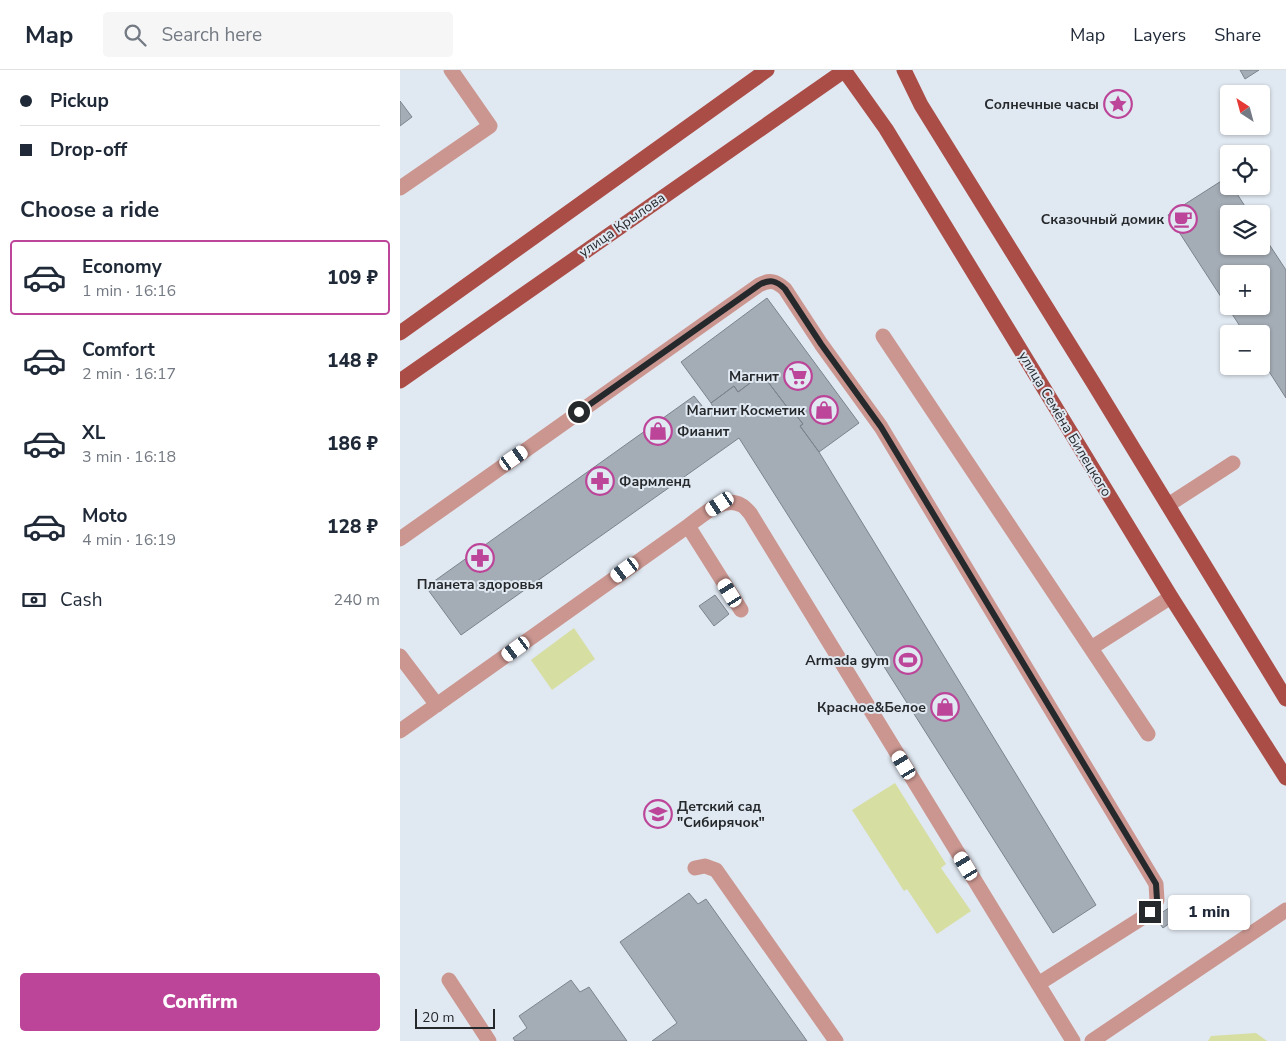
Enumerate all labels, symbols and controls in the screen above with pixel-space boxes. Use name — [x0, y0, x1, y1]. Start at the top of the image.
search box — [103, 12, 453, 57]
text: Map — [25, 19, 73, 51]
icon: search — [121, 21, 149, 49]
text: Search here — [161, 22, 262, 48]
text: Map — [1070, 23, 1105, 47]
text: Layers — [1133, 23, 1186, 47]
text: Share — [1214, 23, 1261, 47]
north arrow — [1220, 85, 1270, 135]
map controls — [1220, 85, 1270, 375]
text: Pickup — [50, 88, 109, 114]
place icon: Солнечные часы — [1103, 89, 1133, 119]
place label: Солнечные часы — [984, 95, 1099, 114]
text: Drop-off — [50, 137, 127, 163]
button: locate — [1220, 145, 1270, 195]
street label: улица Крылова — [575, 188, 669, 262]
text: Choose a ride — [20, 195, 159, 225]
cafe icon: Сказочный домик — [1168, 204, 1198, 234]
button: layers — [1220, 205, 1270, 255]
place label: Сказочный домик — [1041, 210, 1164, 229]
text: Economy — [82, 254, 162, 280]
icon: car — [22, 255, 67, 300]
text: 109 ₽ — [327, 265, 378, 291]
button: + — [1220, 265, 1270, 315]
text: 1 min · 16:16 — [82, 280, 176, 302]
button: − — [1220, 325, 1270, 375]
text: Comfort — [82, 337, 155, 363]
icon: car — [22, 338, 67, 383]
text: 148 ₽ — [327, 348, 378, 374]
street label: улица Семёна Билецкого — [1014, 348, 1116, 500]
supermarket icon: Магнит — [783, 361, 813, 391]
text: 2 min · 16:17 — [82, 363, 176, 385]
place label: Магнит — [729, 367, 779, 386]
shop icon: Магнит Косметик — [809, 395, 839, 425]
route start — [568, 401, 590, 423]
place label: Магнит Косметик — [687, 401, 805, 420]
shop icon: Фианит — [643, 416, 673, 446]
text: XL — [82, 420, 105, 446]
icon: car — [22, 421, 67, 466]
place label: Фианит — [677, 422, 730, 441]
text: 186 ₽ — [327, 431, 378, 457]
car — [497, 443, 530, 473]
text: 3 min · 16:18 — [82, 446, 176, 468]
pharmacy icon: Фармленд — [585, 466, 615, 496]
place label: Фармленд — [619, 472, 691, 491]
car — [703, 489, 736, 519]
text: Moto — [82, 503, 128, 529]
icon: car — [22, 504, 67, 549]
text: 128 ₽ — [327, 514, 378, 540]
text: 4 min · 16:19 — [82, 529, 176, 551]
pharmacy icon: Планета здоровья — [465, 543, 495, 573]
car — [608, 555, 641, 585]
place label: Планета здоровья — [417, 575, 543, 594]
car — [715, 576, 744, 610]
icon: cash — [20, 586, 48, 614]
text: Cash — [60, 587, 102, 613]
text: 240 m — [333, 589, 380, 611]
car — [499, 634, 532, 664]
sports icon: Armada gym — [893, 645, 923, 675]
place label: Armada gym — [805, 651, 889, 670]
shop icon: Красное&Белое — [930, 692, 960, 722]
place label: Красное&Белое — [817, 698, 926, 717]
car — [889, 748, 918, 782]
place label: Детский сад "Сибирячок" — [677, 797, 765, 832]
school or university icon: Детский сад "Сибирячок" — [643, 799, 673, 829]
car — [951, 849, 980, 883]
callout: 1 min — [1168, 894, 1250, 930]
route end — [1139, 901, 1161, 923]
text: 1 min — [1188, 901, 1230, 923]
button: Confirm — [20, 973, 380, 1031]
scale bar — [415, 1006, 495, 1029]
text: 20 m — [422, 1008, 454, 1027]

